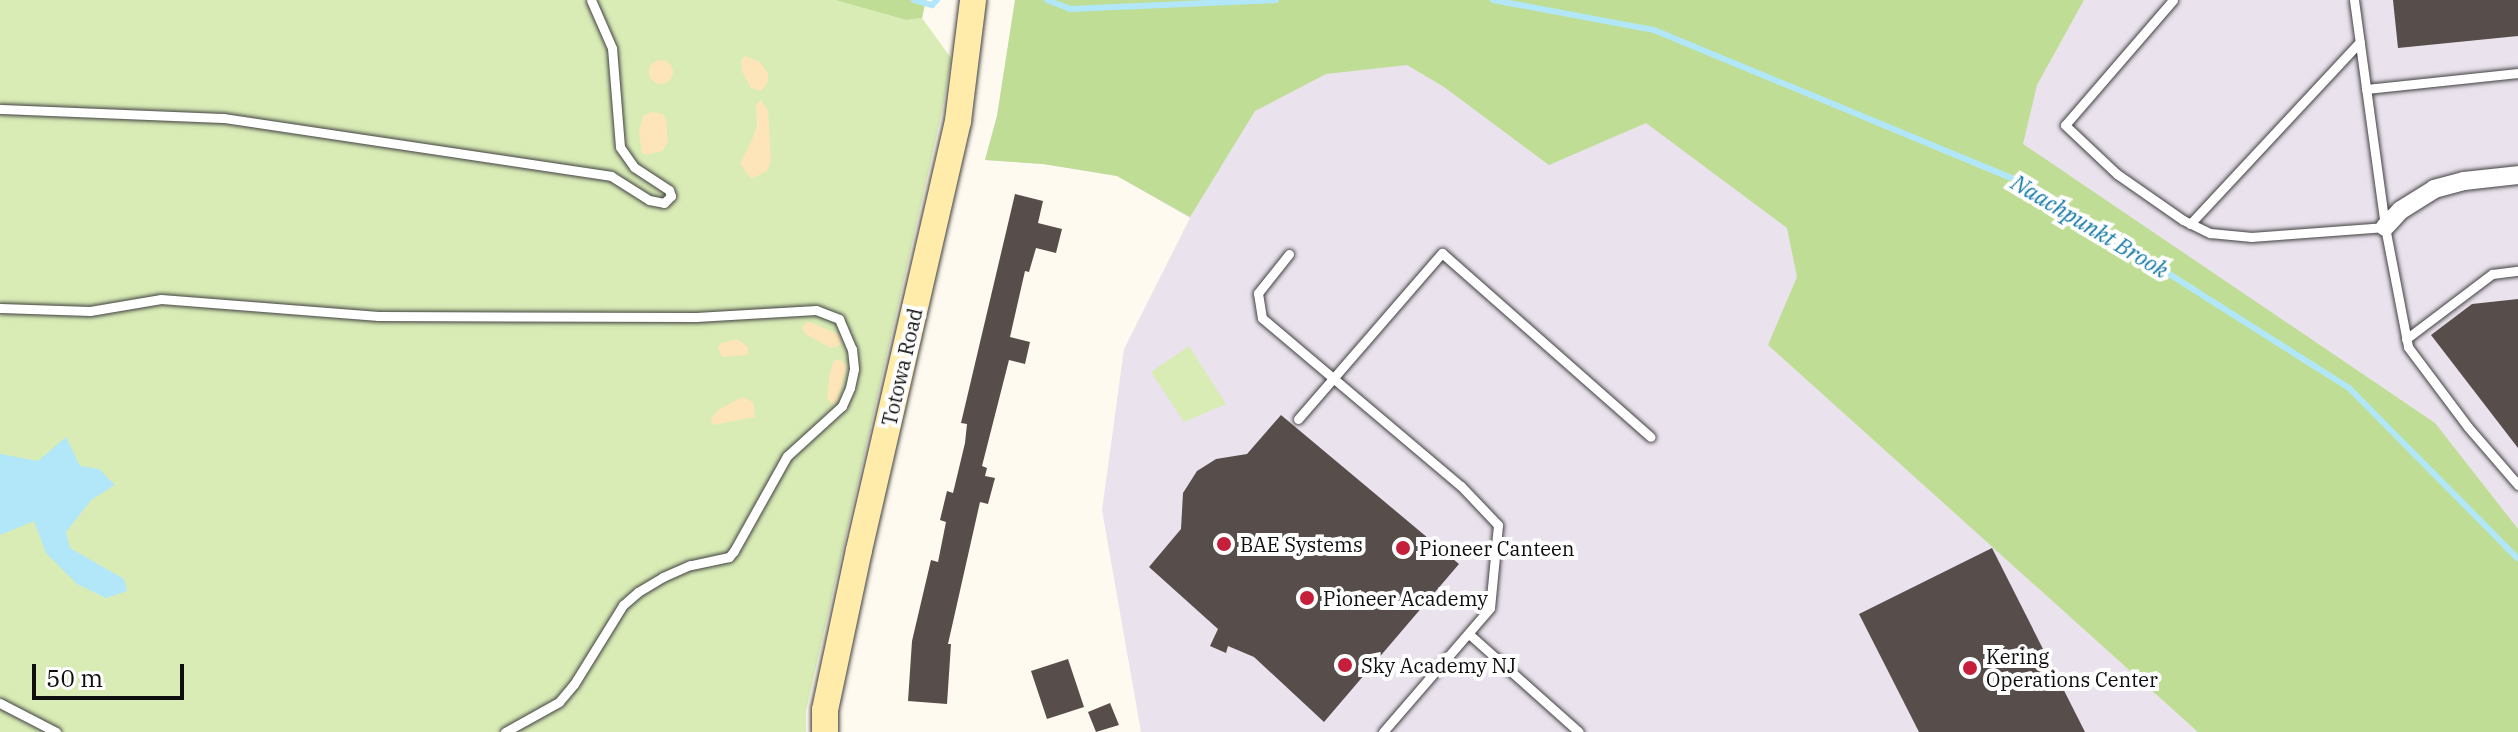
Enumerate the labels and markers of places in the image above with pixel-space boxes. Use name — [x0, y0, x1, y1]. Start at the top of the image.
place label: BAE Systems — [1240, 532, 1363, 556]
marker: BAE Systems — [1215, 535, 1233, 553]
place label: Pioneer Canteen — [1419, 536, 1575, 560]
marker: Pioneer Canteen — [1394, 539, 1412, 557]
place label: Pioneer Academy — [1323, 586, 1488, 610]
marker: Pioneer Academy — [1298, 589, 1316, 607]
place label: Kering Operations Center — [1986, 644, 2158, 691]
place label: Sky Academy NJ — [1361, 653, 1516, 677]
marker: Sky Academy NJ — [1336, 656, 1354, 674]
marker: Kering Operations Center — [1961, 659, 1979, 677]

